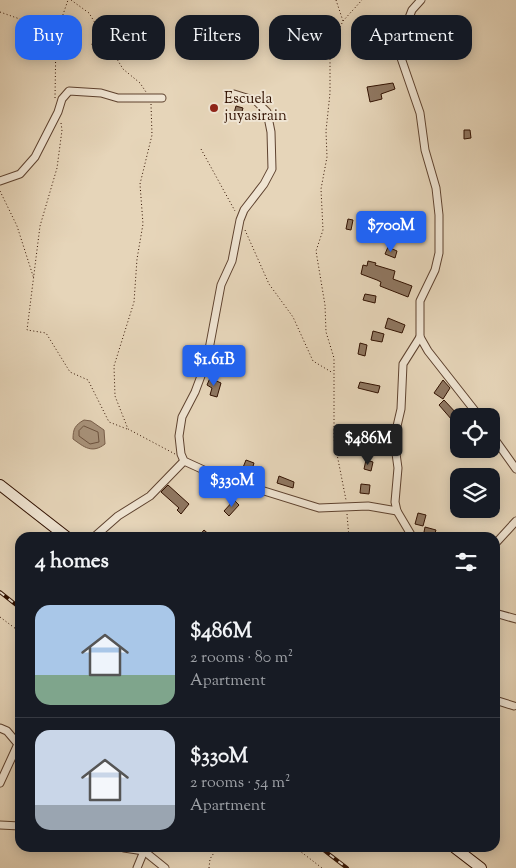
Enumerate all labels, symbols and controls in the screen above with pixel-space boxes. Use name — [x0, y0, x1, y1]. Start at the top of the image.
chip: Buy — [15, 15, 82, 60]
chip: Rent — [92, 15, 165, 60]
chip: Filters — [175, 15, 259, 60]
chip: New — [269, 15, 341, 60]
chip: Apartment — [351, 15, 472, 60]
place label: Escuela juyasirain — [224, 89, 287, 127]
marker: Escuela juyasirain — [208, 102, 220, 114]
pin: $700M — [356, 210, 426, 253]
text: $700M — [367, 215, 415, 238]
pin: $1.61B — [173, 344, 255, 387]
text: $1.61B — [194, 349, 235, 372]
map controls — [450, 408, 500, 518]
button: locate — [450, 408, 500, 458]
pin: $486M — [333, 424, 403, 466]
text: $486M — [344, 428, 392, 451]
pin: $330M — [197, 466, 267, 508]
button: layers — [450, 468, 500, 518]
text: $330M — [210, 470, 254, 493]
text: 4 homes — [35, 547, 109, 577]
icon: filters — [452, 548, 480, 576]
text: $486M — [190, 617, 252, 647]
icon: home — [75, 625, 135, 685]
text: 2 rooms · 80 m² — [190, 647, 293, 670]
text: Apartment — [190, 670, 266, 693]
text: $330M — [190, 742, 248, 772]
icon: home — [75, 750, 135, 810]
text: 2 rooms · 54 m² — [190, 772, 290, 795]
text: Apartment — [190, 795, 266, 818]

